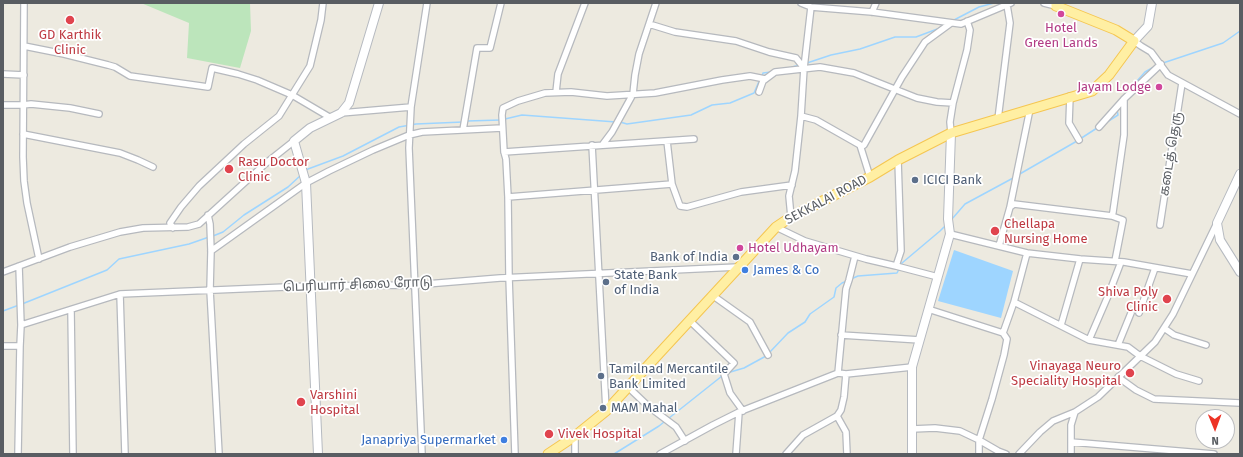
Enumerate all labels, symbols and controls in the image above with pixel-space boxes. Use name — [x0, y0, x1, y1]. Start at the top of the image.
marker: Hotel Green Lands — [1056, 9, 1066, 19]
marker: GD Karthik Clinic — [64, 14, 76, 26]
place label: Hotel Green Lands — [1025, 20, 1097, 51]
place label: GD Karthik Clinic — [39, 27, 101, 58]
place label: Jayam Lodge — [1077, 79, 1151, 95]
marker: Jayam Lodge — [1154, 82, 1164, 92]
street label: கடைத் தெரு — [1157, 111, 1185, 197]
place label: Rasu Doctor Clinic — [238, 154, 309, 185]
marker: Rasu Doctor Clinic — [223, 163, 235, 175]
street label: SEKKALAI ROAD — [782, 172, 870, 228]
place label: ICICI Bank — [923, 172, 982, 188]
marker: ICICI Bank — [910, 175, 920, 185]
place label: Chellapa Nursing Home — [1004, 216, 1087, 247]
marker: Chellapa Nursing Home — [989, 225, 1001, 237]
place label: Hotel Udhayam — [748, 240, 839, 256]
marker: Hotel Udhayam — [735, 243, 745, 253]
place label: Bank of India — [650, 249, 728, 265]
marker: Bank of India — [731, 252, 741, 262]
place label: James & Co — [753, 262, 819, 278]
marker: James & Co — [740, 265, 750, 275]
place label: State Bank of India — [614, 267, 677, 298]
street label: பெரியார் சிலை ரோடு — [283, 275, 433, 295]
marker: State Bank of India — [601, 277, 611, 287]
place label: Shiva Poly Clinic — [1098, 284, 1158, 315]
marker: Shiva Poly Clinic — [1161, 293, 1173, 305]
place label: Vinayaga Neuro Speciality Hospital — [1011, 358, 1121, 389]
place label: Tamilnad Mercantile Bank Limited — [609, 361, 728, 392]
marker: Vinayaga Neuro Speciality Hospital — [1124, 367, 1136, 379]
marker: Tamilnad Mercantile Bank Limited — [596, 371, 606, 381]
place label: Varshini Hospital — [310, 387, 359, 418]
marker: Varshini Hospital — [295, 396, 307, 408]
place label: MAM Mahal — [611, 400, 678, 416]
marker: MAM Mahal — [598, 403, 608, 413]
north arrow — [1195, 409, 1235, 449]
place label: Vivek Hospital — [558, 426, 642, 442]
marker: Vivek Hospital — [543, 428, 555, 440]
place label: Janapriya Supermarket — [361, 432, 496, 448]
text: N — [1211, 434, 1219, 447]
marker: Janapriya Supermarket — [499, 435, 509, 445]

